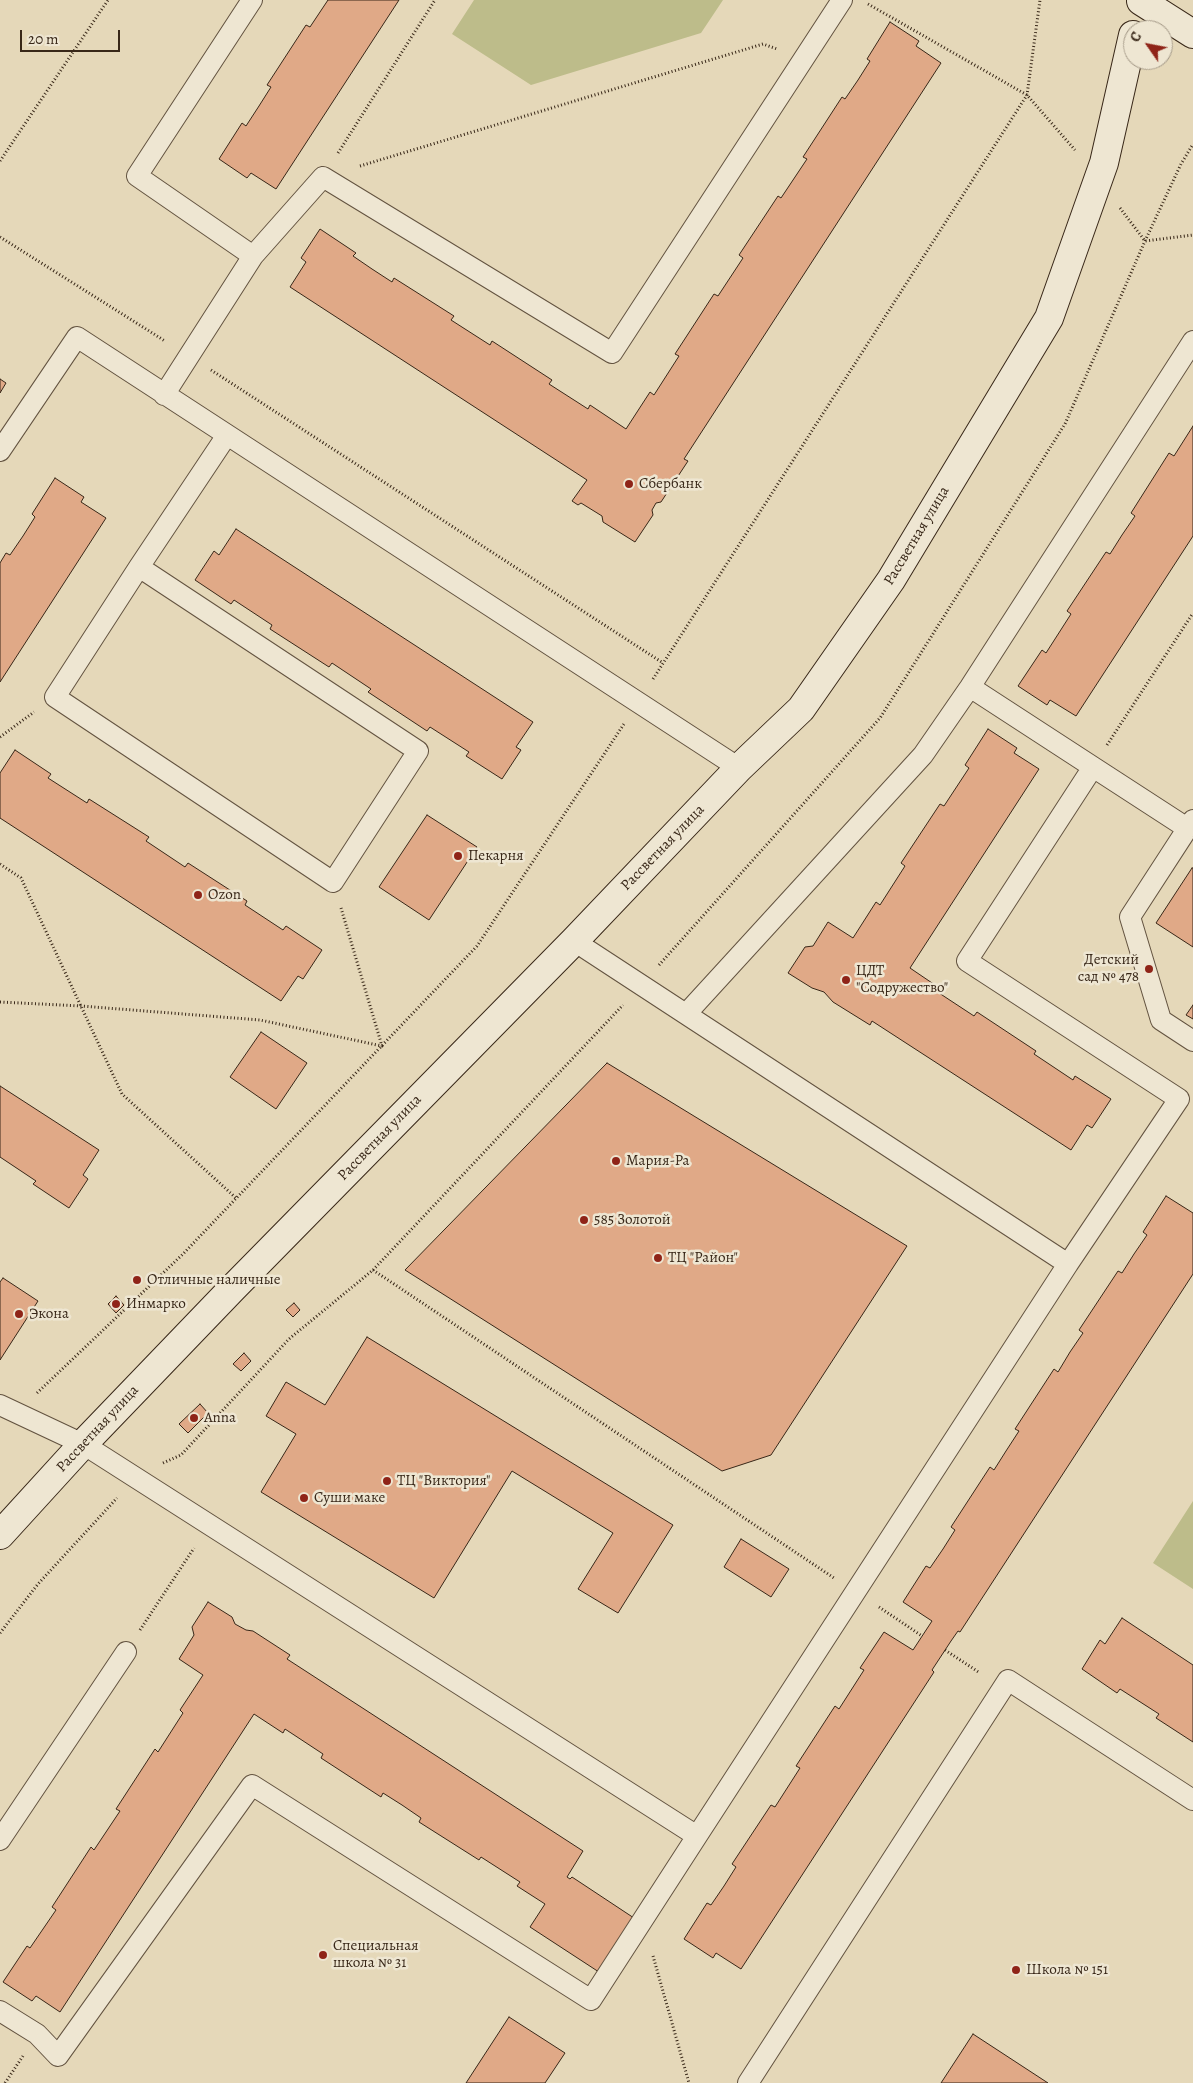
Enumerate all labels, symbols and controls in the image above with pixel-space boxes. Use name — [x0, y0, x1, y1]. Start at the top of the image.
scale bar — [22, 20, 122, 52]
north arrow — [1123, 20, 1173, 70]
text: С — [1126, 28, 1146, 46]
text: 20 m — [28, 29, 59, 49]
place label: Сбербанк — [639, 475, 702, 493]
marker: Сбербанк — [623, 478, 635, 490]
street label: Рассветная улица — [880, 483, 954, 589]
street label: Рассветная улица — [617, 801, 709, 895]
place label: Пекарня — [468, 847, 523, 865]
marker: Пекарня — [452, 850, 464, 862]
place label: Ozon — [208, 886, 241, 904]
marker: Ozon — [192, 889, 204, 901]
place label: Детский сад № 478 — [1078, 951, 1139, 986]
place label: ЦДТ "Содружество" — [856, 962, 948, 997]
marker: Детский сад № 478 — [1143, 963, 1155, 975]
marker: ЦДТ "Содружество" — [840, 974, 852, 986]
street label: Рассветная улица — [334, 1091, 426, 1185]
place label: Мария-Ра — [626, 1152, 690, 1170]
marker: Мария-Ра — [610, 1155, 622, 1167]
place label: 585 Золотой — [594, 1211, 671, 1229]
marker: 585 Золотой — [578, 1214, 590, 1226]
place label: ТЦ "Район" — [668, 1249, 738, 1267]
marker: ТЦ "Район" — [652, 1252, 664, 1264]
place label: Отличные наличные — [147, 1271, 281, 1289]
marker: Отличные наличные — [131, 1274, 143, 1286]
place label: Инмарко — [126, 1295, 186, 1313]
marker: Инмарко — [110, 1298, 122, 1310]
place label: Экона — [29, 1305, 69, 1323]
marker: Экона — [13, 1308, 25, 1320]
street label: Рассветная улица — [53, 1382, 143, 1476]
place label: Anna — [204, 1409, 236, 1427]
marker: Anna — [188, 1412, 200, 1424]
place label: ТЦ "Виктория" — [397, 1472, 491, 1490]
marker: ТЦ "Виктория" — [381, 1475, 393, 1487]
place label: Суши маке — [314, 1489, 385, 1507]
marker: Суши маке — [298, 1492, 310, 1504]
place label: Специальная школа № 31 — [333, 1937, 418, 1972]
marker: Специальная школа № 31 — [317, 1949, 329, 1961]
place label: Школа № 151 — [1026, 1961, 1108, 1979]
marker: Школа № 151 — [1010, 1964, 1022, 1976]

